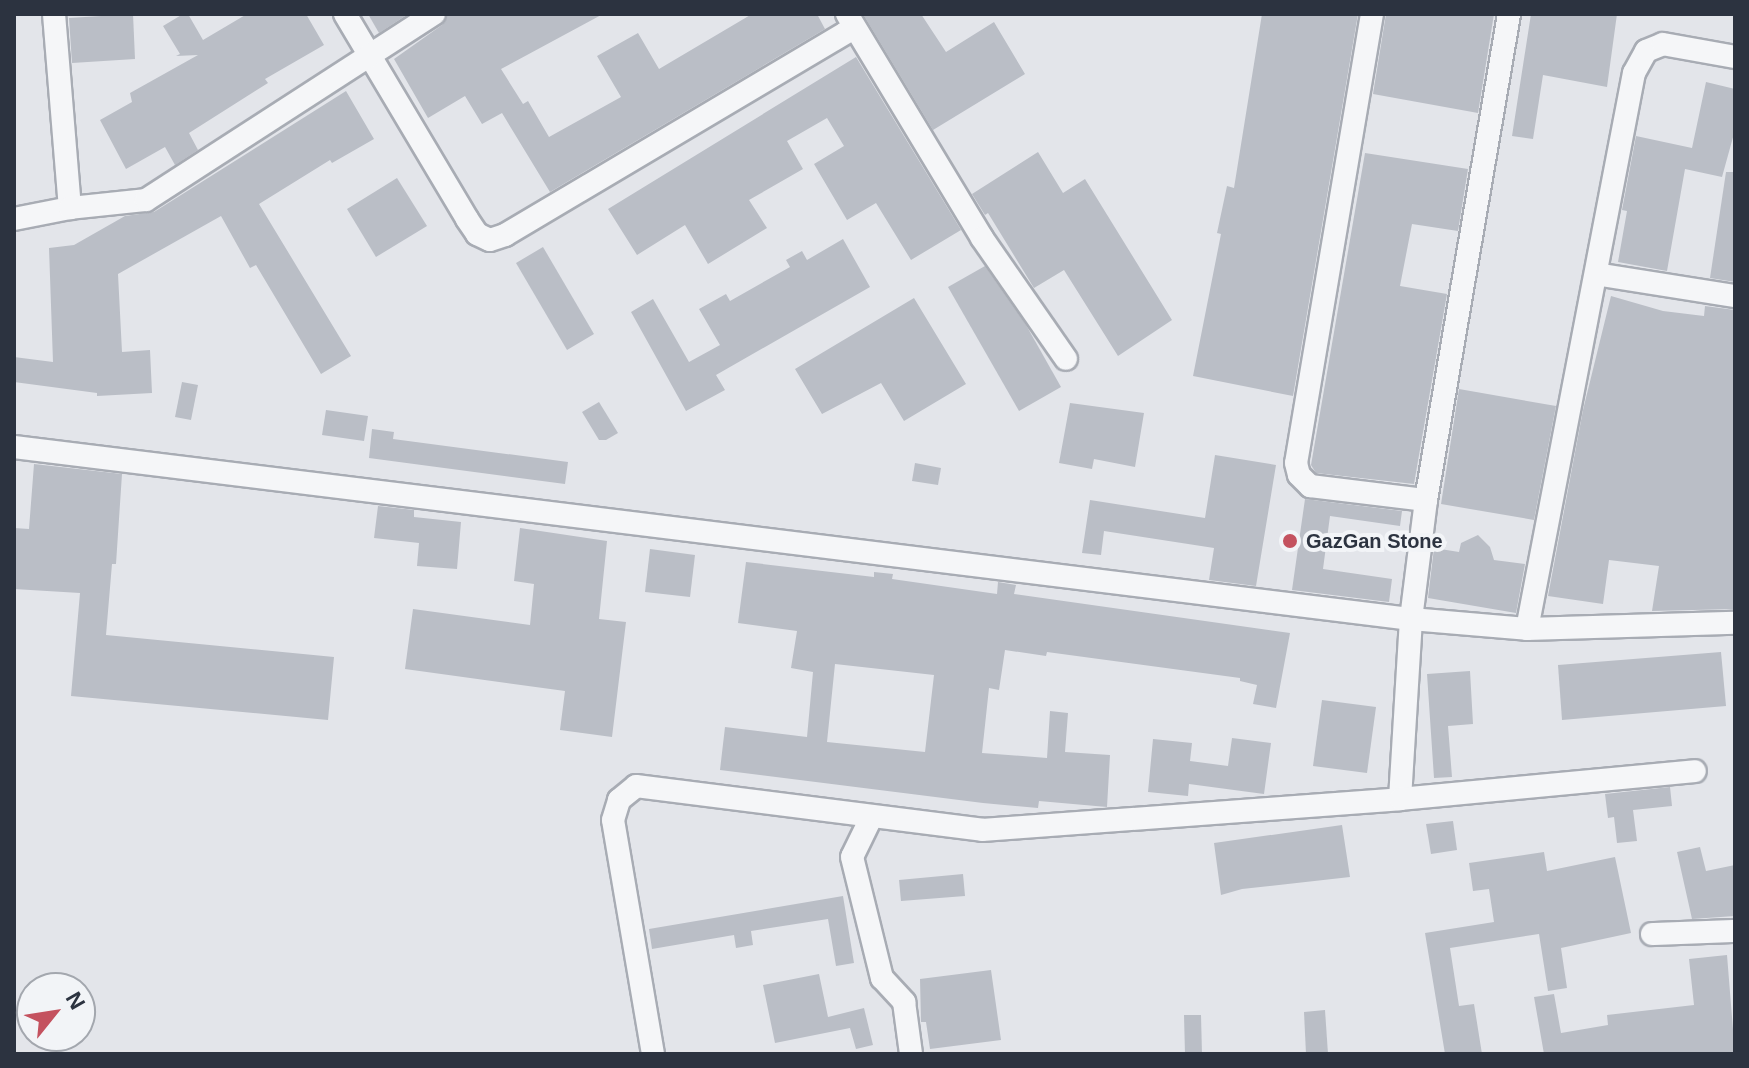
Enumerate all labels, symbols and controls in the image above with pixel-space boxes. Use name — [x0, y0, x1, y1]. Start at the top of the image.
place label: GazGan Stone — [1306, 529, 1443, 553]
marker: GazGan Stone — [1281, 532, 1299, 550]
north arrow — [16, 972, 96, 1052]
text: N — [61, 988, 90, 1014]

